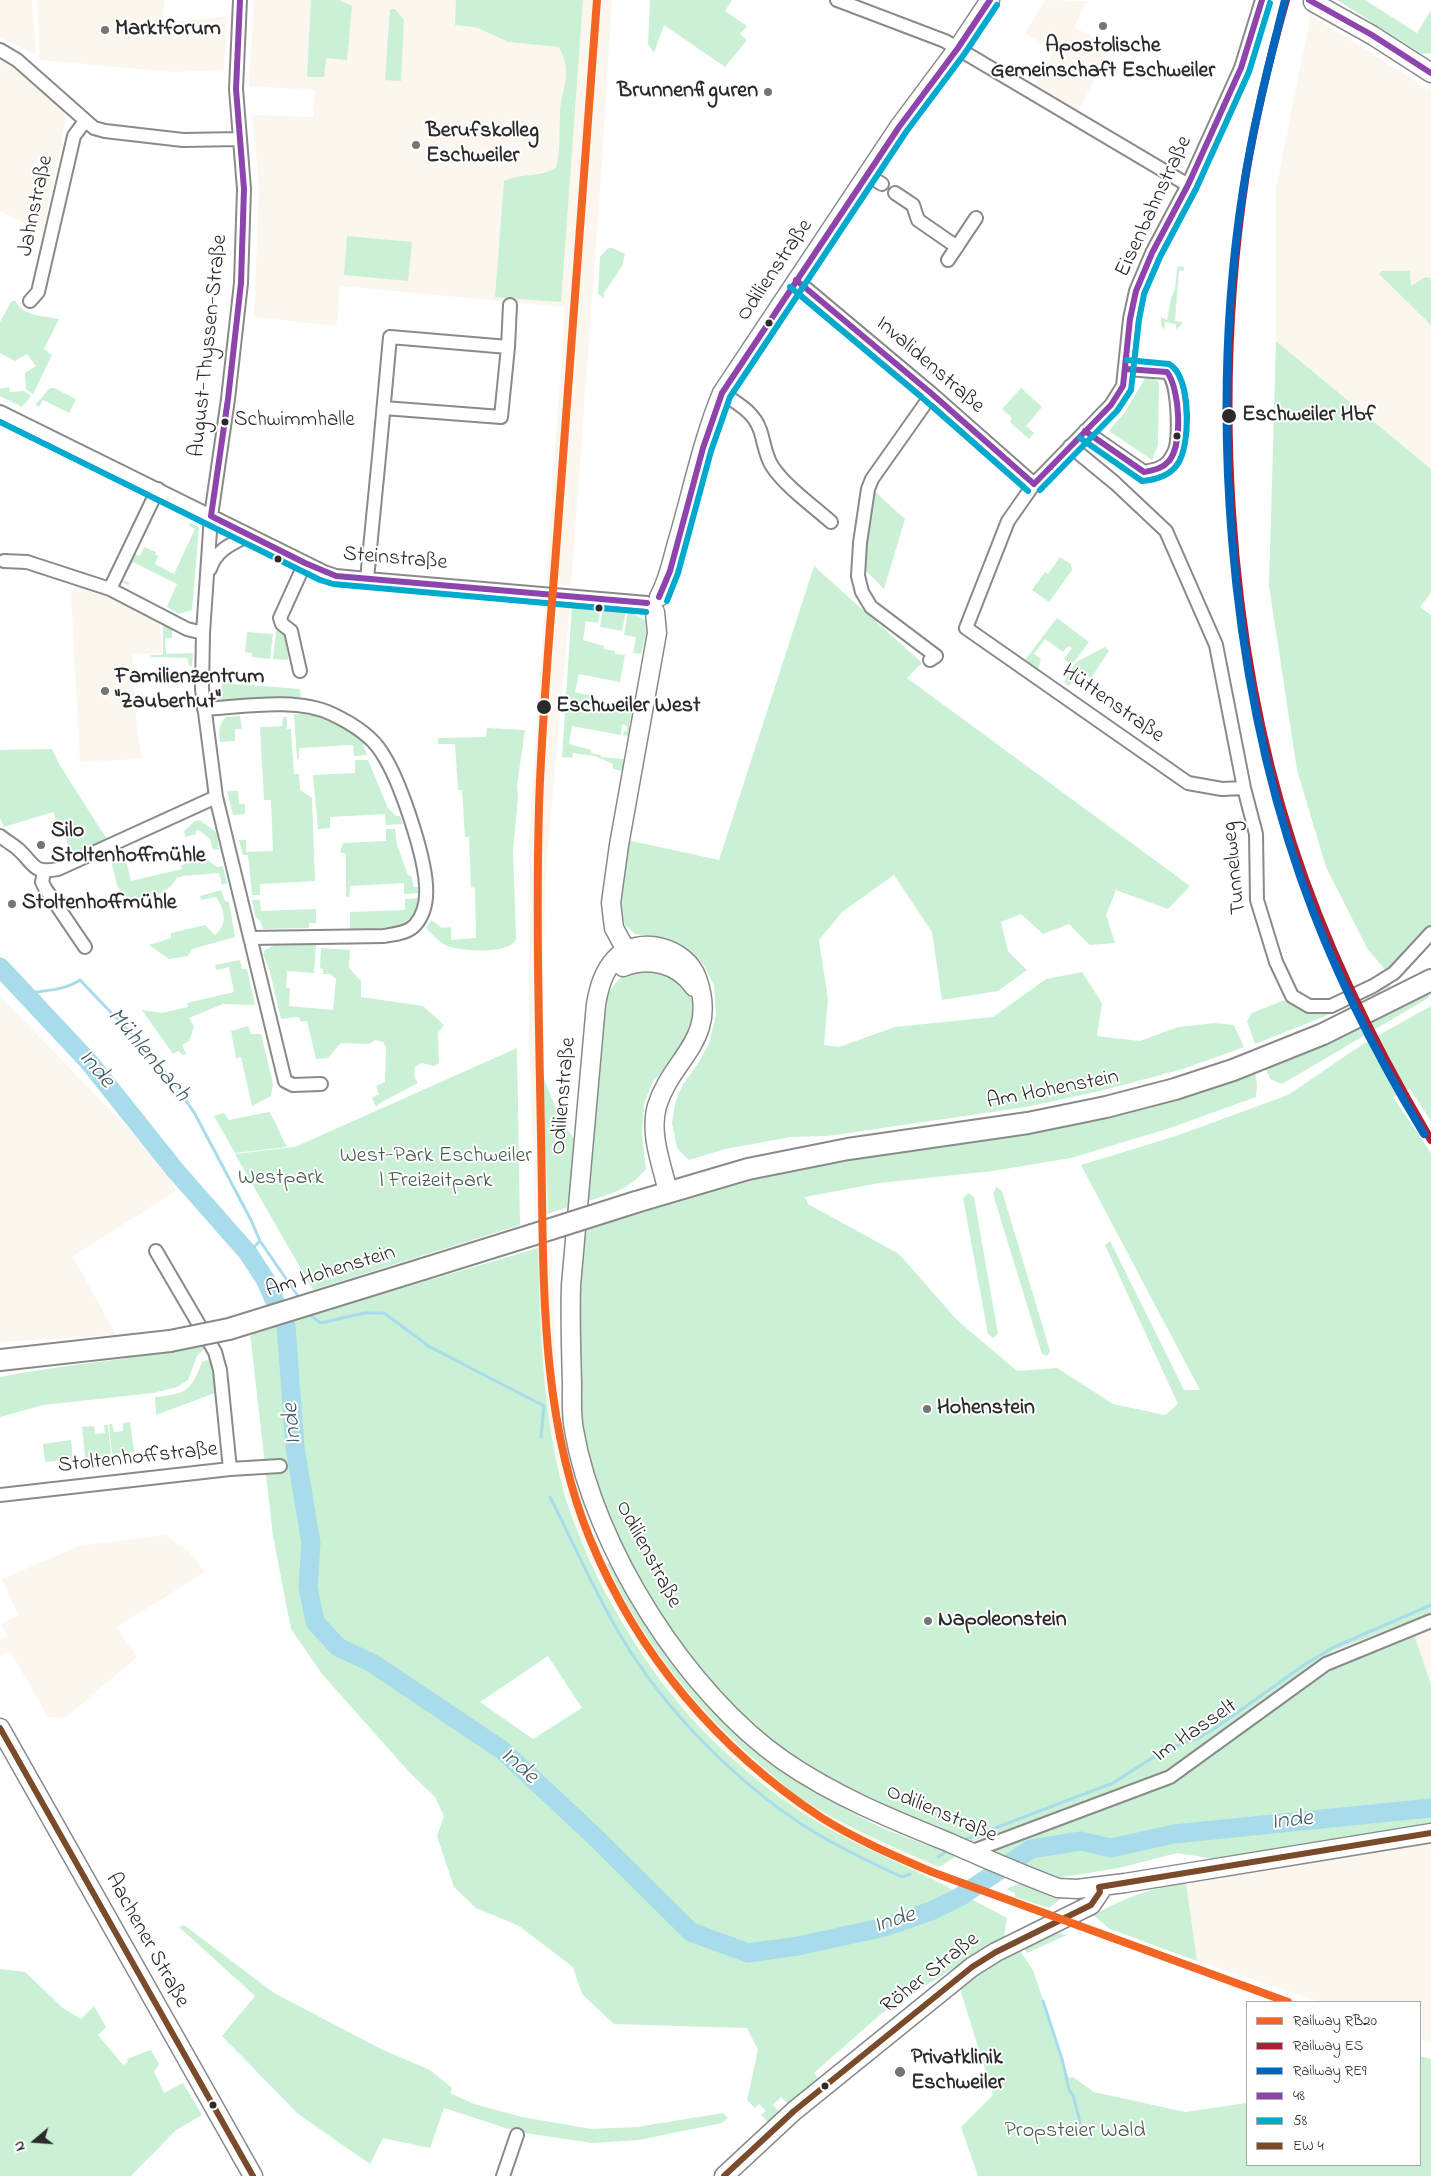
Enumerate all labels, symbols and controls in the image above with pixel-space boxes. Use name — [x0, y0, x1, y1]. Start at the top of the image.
place label: Marktforum — [115, 17, 221, 43]
marker: Apostolische Gemeinschaft Eschweiler — [1097, 20, 1109, 32]
marker: Marktforum — [99, 24, 111, 36]
place label: Apostolische Gemeinschaft Eschweiler — [991, 34, 1215, 86]
place label: Brunnenfiguren — [617, 79, 758, 105]
marker: Brunnenfiguren — [762, 86, 774, 98]
place label: Berufskolleg Eschweiler — [426, 119, 539, 170]
street label: Eisenbahnstraße — [1111, 132, 1199, 282]
marker: Berufskolleg Eschweiler — [410, 139, 422, 151]
street label: Jahnstraße — [13, 153, 61, 259]
street label: Odilienstraße — [732, 215, 820, 327]
street label: August-Thyssen-Straße — [185, 233, 235, 459]
street label: Invalidenstraße — [869, 312, 989, 420]
unlabelled marker — [764, 318, 774, 328]
place label: Eschweiler Hbf — [1242, 403, 1375, 429]
marker: Eschweiler Hbf — [1220, 407, 1238, 425]
place label: Schwimmhalle — [234, 409, 355, 435]
marker: Schwimmhalle — [220, 417, 230, 427]
unlabelled marker — [1172, 431, 1182, 441]
street label: Steinstraße — [342, 542, 448, 578]
unlabelled marker — [273, 554, 283, 564]
unlabelled marker — [594, 603, 604, 613]
street label: Hüttenstraße — [1056, 660, 1168, 750]
place label: Familienzentrum "Zauberhut" — [115, 665, 264, 716]
marker: Familienzentrum "Zauberhut" — [99, 685, 111, 697]
place label: Eschweiler West — [556, 694, 700, 720]
marker: Eschweiler West — [535, 698, 553, 716]
place label: Silo Stoltenhoffmühle — [51, 819, 206, 870]
street label: Tunnelweg — [1218, 820, 1254, 916]
marker: Silo Stoltenhoffmühle — [35, 839, 47, 851]
place label: Stoltenhoffmühle — [22, 891, 177, 917]
marker: Stoltenhoffmühle — [6, 898, 18, 910]
water label: Mühlenbach — [99, 1003, 195, 1109]
street label: Odilienstraße — [547, 1036, 583, 1156]
water label: Inde — [71, 1045, 119, 1095]
street label: Am Hohenstein — [985, 1065, 1121, 1117]
park label: West-Park Eschweiler | Freizeitpark — [340, 1144, 532, 1196]
park label: Westpark — [238, 1166, 324, 1192]
street label: Am Hohenstein — [263, 1241, 399, 1305]
place label: Hohenstein — [937, 1396, 1035, 1422]
water label: Inde — [278, 1402, 310, 1446]
marker: Hohenstein — [921, 1403, 933, 1415]
street label: Stoltenhoffstraße — [57, 1437, 219, 1481]
street label: Odilienstraße — [608, 1497, 686, 1613]
place label: Napoleonstein — [938, 1608, 1067, 1634]
marker: Napoleonstein — [922, 1615, 934, 1627]
street label: Im Hasselt — [1149, 1694, 1243, 1770]
water label: Inde — [493, 1742, 543, 1792]
street label: Odilienstraße — [882, 1780, 1000, 1850]
water label: Inde — [1270, 1805, 1314, 1839]
street label: Aachener Straße — [98, 1869, 194, 2013]
water label: Inde — [871, 1902, 919, 1942]
street label: Röher Straße — [877, 1928, 985, 2020]
legend — [1246, 2001, 1421, 2166]
text: Railway RB20 — [1293, 2010, 1377, 2032]
text: Railway ES — [1293, 2035, 1363, 2057]
place label: Privatklinik Eschweiler — [911, 2046, 1004, 2098]
text: Railway RE9 — [1293, 2060, 1367, 2082]
marker: Privatklinik Eschweiler — [893, 2065, 907, 2079]
unlabelled marker — [820, 2081, 830, 2091]
text: 48 — [1293, 2085, 1305, 2107]
unlabelled marker — [208, 2100, 218, 2110]
text: 58 — [1293, 2110, 1307, 2132]
north arrow — [10, 2116, 60, 2166]
park label: Propsteier Wald — [1004, 2119, 1146, 2145]
text: EW 4 — [1293, 2135, 1324, 2157]
text: N — [9, 2138, 32, 2154]

